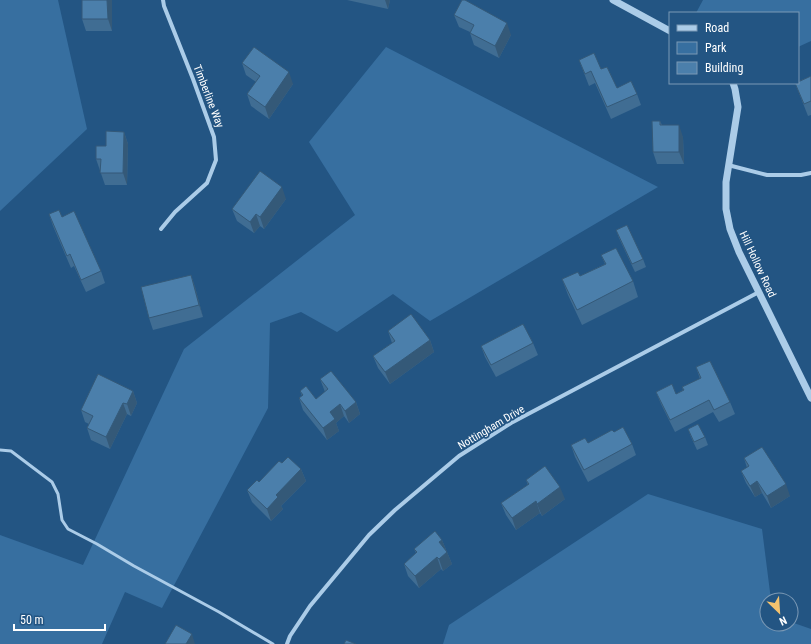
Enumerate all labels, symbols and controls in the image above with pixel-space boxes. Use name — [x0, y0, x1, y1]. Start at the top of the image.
legend — [669, 12, 799, 84]
text: Road — [705, 21, 729, 35]
text: Park — [705, 41, 727, 55]
text: Building — [705, 61, 743, 75]
street label: Timberline Way — [191, 63, 227, 130]
street label: Hill Hollow Road — [737, 229, 779, 299]
street label: Nottingham Drive — [456, 402, 527, 452]
north arrow — [759, 592, 799, 632]
scale bar — [14, 606, 105, 632]
text: 50 m — [20, 613, 44, 627]
text: N — [777, 613, 789, 628]

